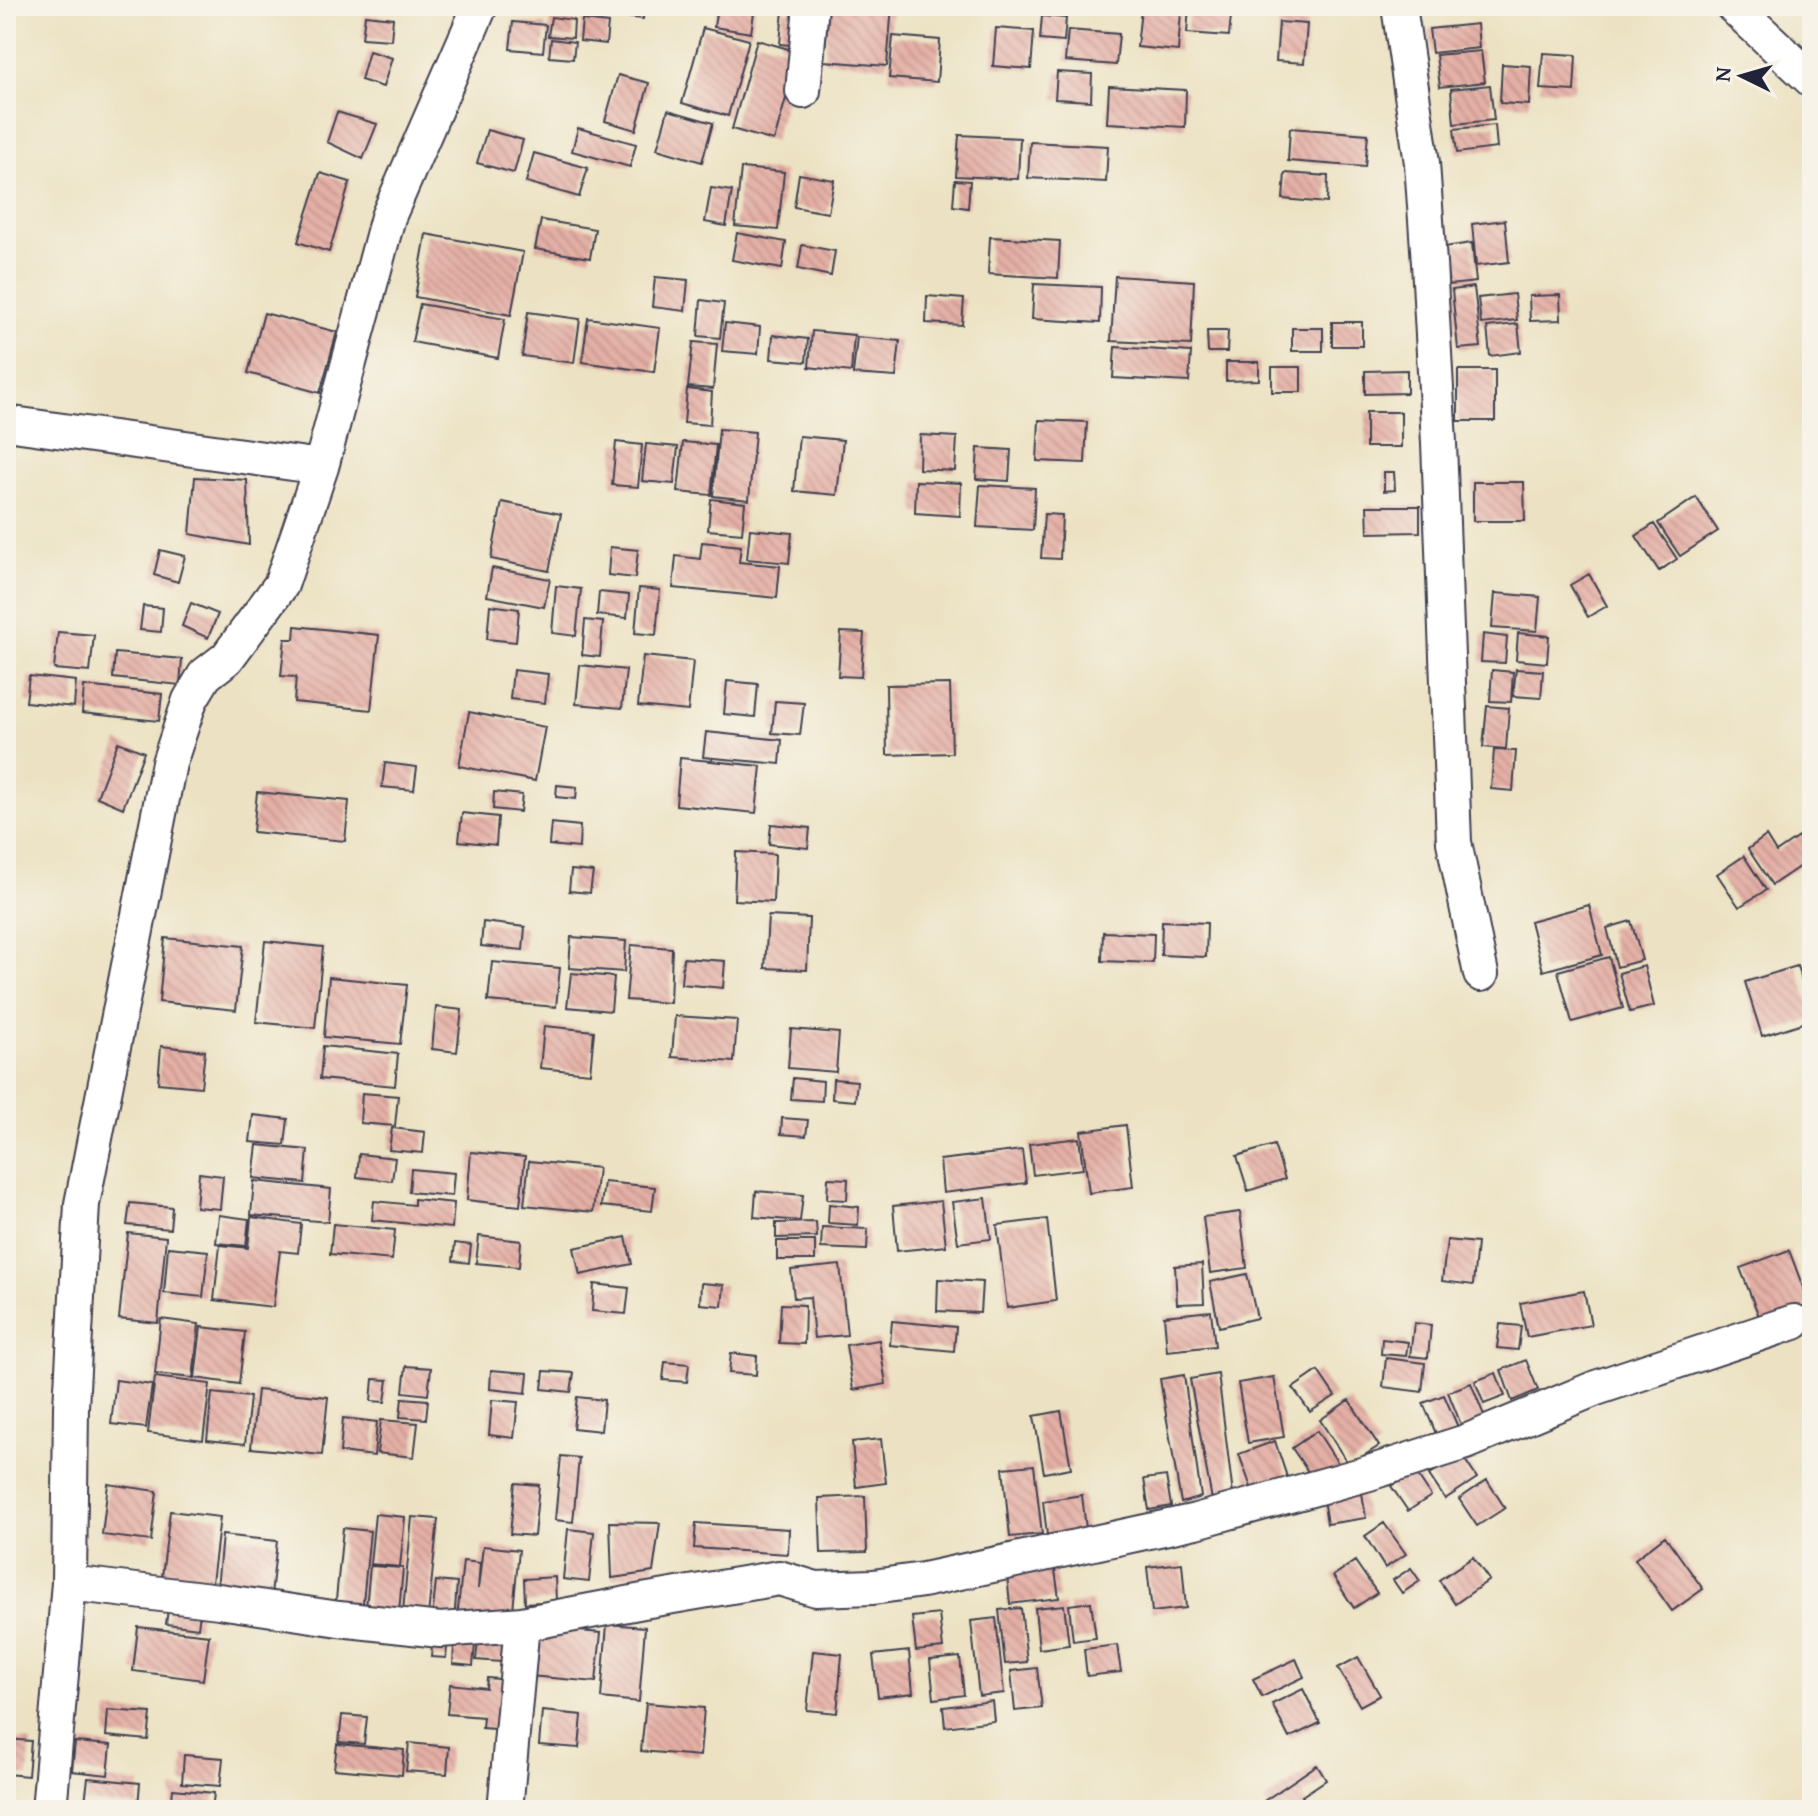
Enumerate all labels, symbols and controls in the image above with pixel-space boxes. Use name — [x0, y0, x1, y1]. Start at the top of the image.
north arrow — [1702, 36, 1782, 116]
text: N — [1705, 65, 1739, 83]

